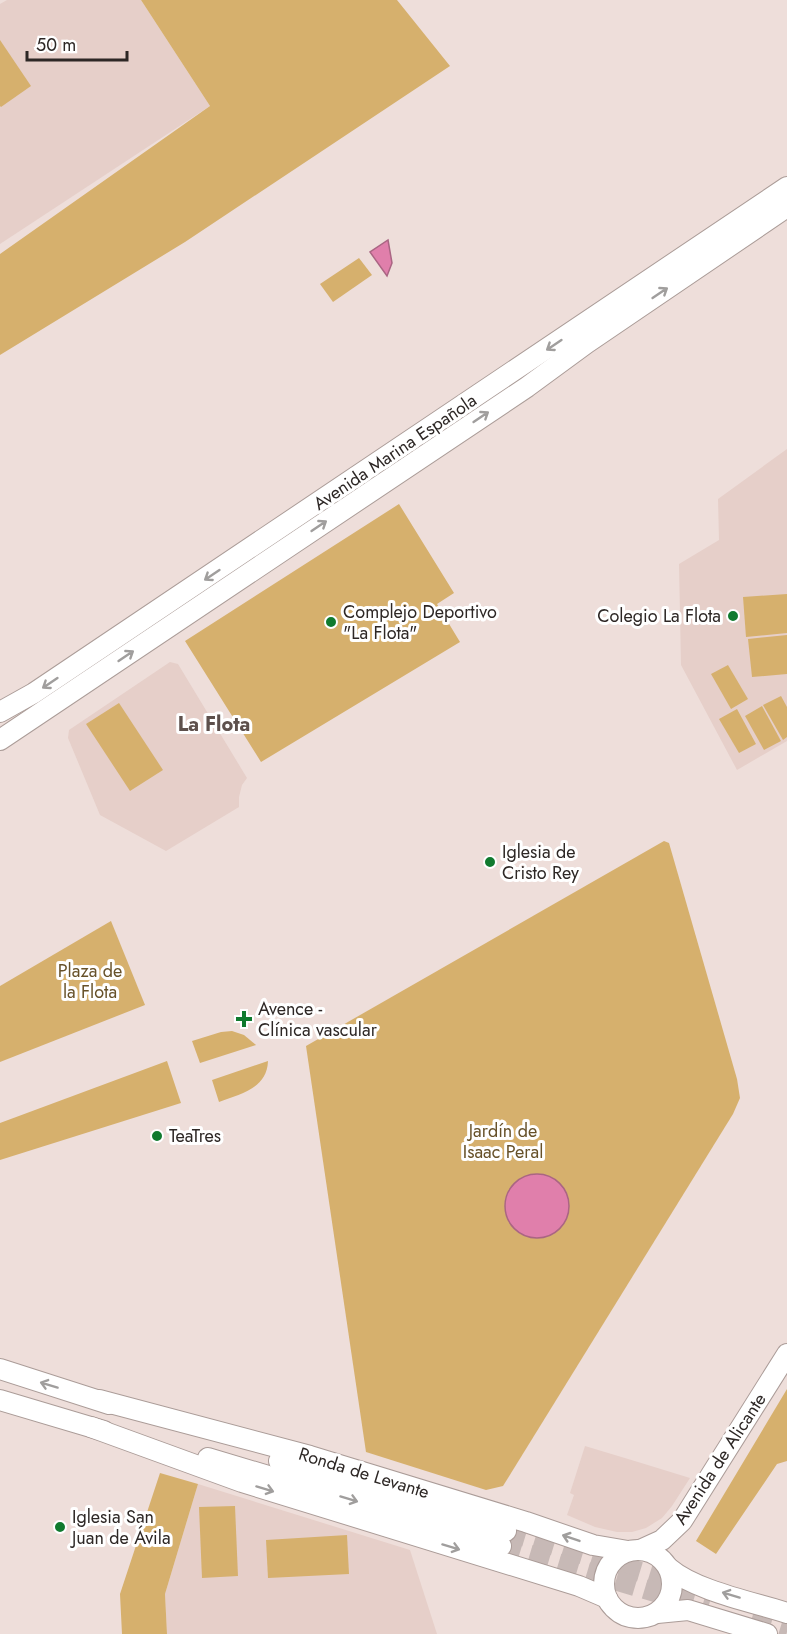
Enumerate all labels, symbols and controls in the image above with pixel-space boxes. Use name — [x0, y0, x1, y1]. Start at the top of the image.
scale bar — [27, 24, 128, 62]
text: 50 m — [36, 32, 76, 58]
one-way arrow — [652, 287, 668, 299]
one-way arrow — [547, 339, 563, 351]
street label: Avenida Marina Española — [308, 388, 482, 516]
one-way arrow — [473, 411, 490, 424]
one-way arrow — [311, 520, 327, 532]
one-way arrow — [203, 568, 220, 581]
place label: Complejo Deportivo "La Flota" — [343, 599, 497, 646]
place label: Colegio La Flota — [597, 603, 721, 629]
marker: Colegio La Flota — [726, 609, 740, 623]
marker: Complejo Deportivo "La Flota" — [324, 615, 338, 629]
one-way arrow — [117, 650, 133, 662]
one-way arrow — [42, 677, 58, 689]
district label: La Flota — [178, 710, 250, 739]
place label: Iglesia de Cristo Rey — [502, 839, 579, 886]
marker: Iglesia de Cristo Rey — [483, 855, 497, 869]
park label: Plaza de la Flota — [58, 958, 122, 1005]
place label: Avence - Clínica vascular — [258, 996, 378, 1043]
marker: Avence - Clínica vascular — [235, 1010, 253, 1028]
park label: Jardín de Isaac Peral — [463, 1118, 543, 1165]
place label: TeaTres — [169, 1123, 221, 1149]
marker: TeaTres — [150, 1129, 164, 1143]
one-way arrow — [40, 1379, 59, 1390]
street label: Avenida de Alicante — [668, 1388, 772, 1530]
street label: Ronda de Levante — [295, 1441, 433, 1505]
one-way arrow — [255, 1484, 274, 1495]
one-way arrow — [339, 1494, 358, 1505]
place label: Iglesia San Juan de Ávila — [70, 1504, 171, 1551]
marker: Iglesia San Juan de Ávila — [53, 1520, 67, 1534]
one-way arrow — [562, 1531, 581, 1542]
one-way arrow — [441, 1542, 460, 1553]
one-way arrow — [722, 1589, 741, 1600]

